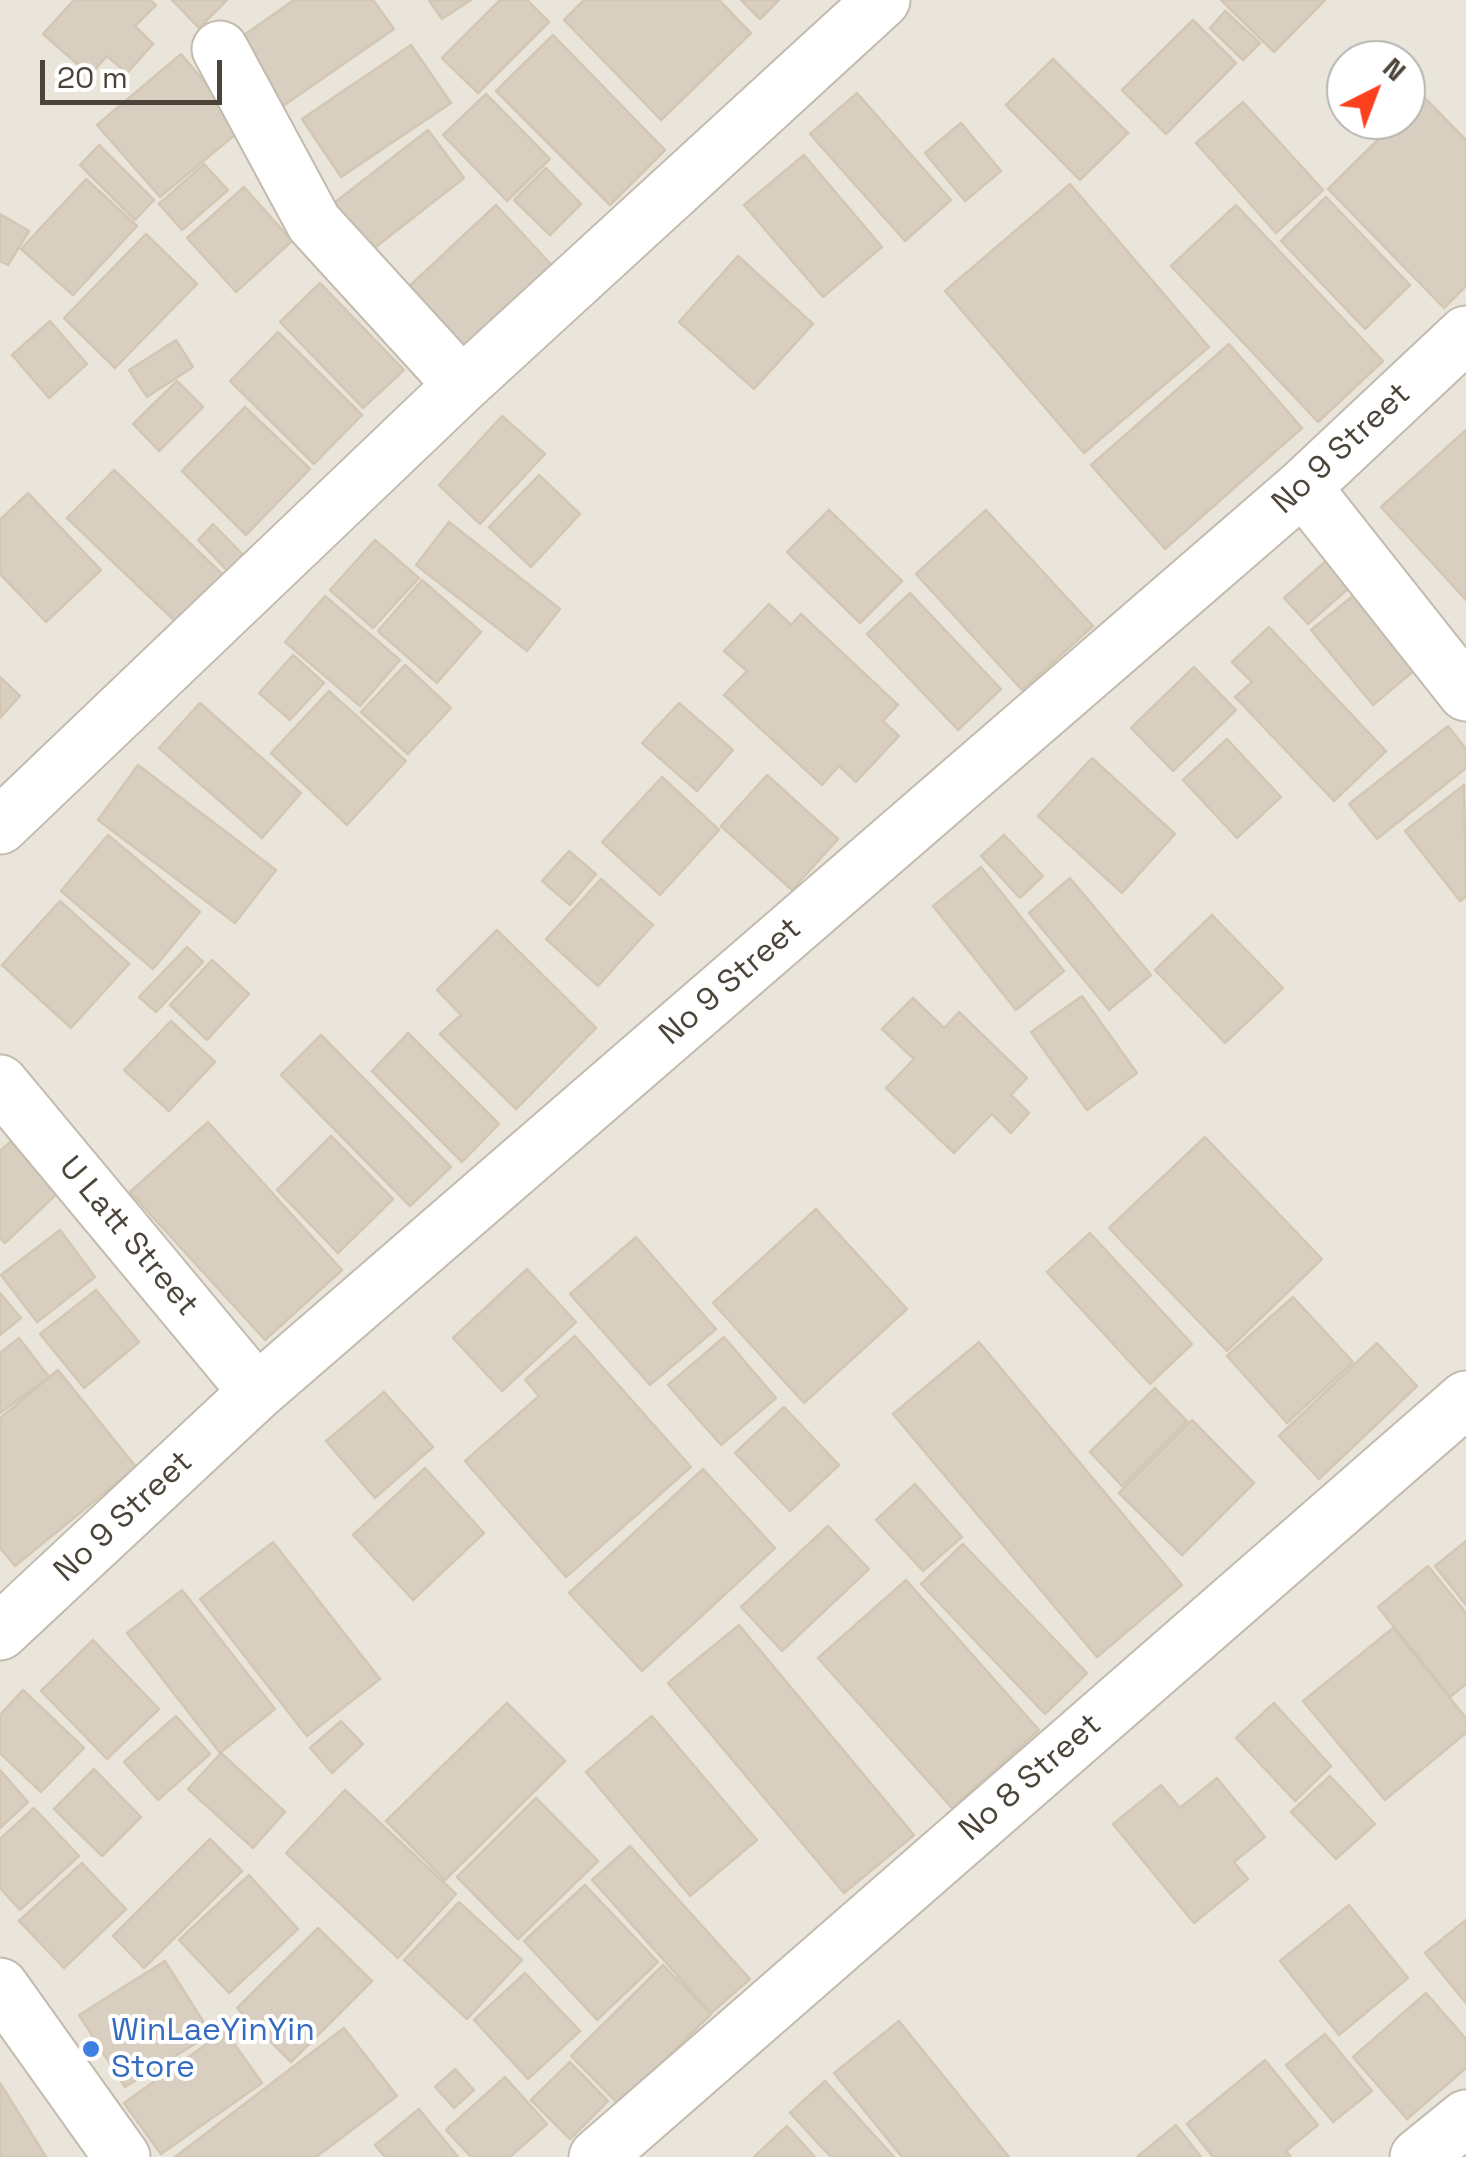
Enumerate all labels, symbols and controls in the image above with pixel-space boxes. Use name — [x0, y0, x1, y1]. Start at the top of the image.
scale bar — [45, 40, 228, 102]
north arrow — [1326, 40, 1426, 140]
text: N — [1376, 50, 1414, 89]
text: 20 m — [57, 58, 128, 97]
street label: No 9 Street — [1265, 375, 1419, 523]
street label: No 9 Street — [652, 910, 810, 1054]
street label: U Latt Street — [50, 1149, 206, 1325]
street label: No 9 Street — [47, 1443, 201, 1591]
street label: No 8 Street — [952, 1706, 1110, 1850]
place label: WinLaeYinYin Store — [111, 2012, 315, 2087]
marker: WinLaeYinYin Store — [80, 2038, 102, 2060]

